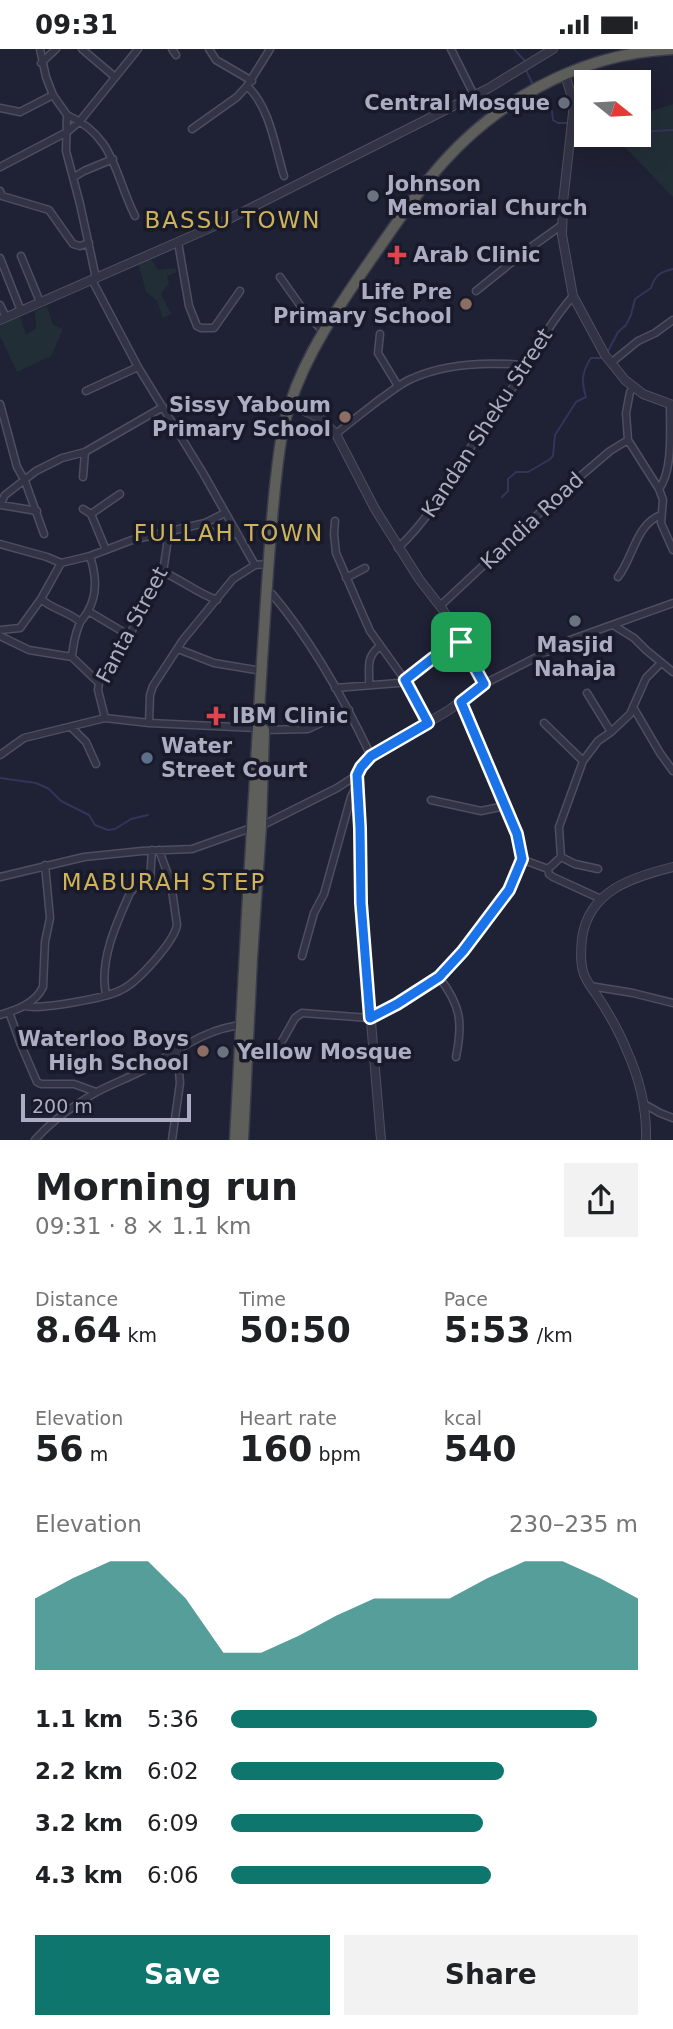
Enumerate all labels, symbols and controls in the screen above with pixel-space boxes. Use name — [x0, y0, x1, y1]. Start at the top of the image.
text: 09:31 — [35, 10, 118, 40]
north arrow — [574, 70, 651, 147]
map controls — [574, 70, 651, 147]
place label: Central Mosque — [364, 91, 550, 115]
marker: Central Mosque — [556, 95, 572, 111]
place label: Johnson Memorial Church — [385, 172, 588, 220]
marker: Johnson Memorial Church — [365, 188, 381, 204]
district label: BASSU TOWN — [145, 207, 321, 233]
place label: Arab Clinic — [413, 243, 541, 267]
marker: Arab Clinic — [387, 245, 407, 265]
place label: Life Pre Primary School — [273, 280, 452, 328]
marker: Life Pre Primary School — [458, 296, 474, 312]
street label: Kandan Sheku Street — [417, 324, 557, 522]
place label: Sissy Yaboum Primary School — [152, 393, 331, 441]
marker: Sissy Yaboum Primary School — [337, 409, 353, 425]
street label: Kandia Road — [476, 468, 588, 574]
district label: FULLAH TOWN — [134, 520, 324, 546]
street label: Fanta Street — [91, 563, 173, 687]
pin — [431, 612, 491, 672]
marker: Masjid Nahaja — [567, 613, 583, 629]
icon: arrive — [442, 623, 480, 661]
place label: Masjid Nahaja — [534, 633, 616, 681]
place label: IBM Clinic — [232, 704, 348, 728]
marker: IBM Clinic — [206, 706, 226, 726]
place label: Water Street Court — [161, 734, 308, 782]
marker: Water Street Court — [139, 750, 155, 766]
district label: MABURAH STEP — [62, 869, 266, 895]
place label: Waterloo Boys High School — [18, 1027, 189, 1075]
place label: Yellow Mosque — [236, 1040, 412, 1064]
marker: Waterloo Boys High School — [195, 1043, 211, 1059]
marker: Yellow Mosque — [215, 1044, 231, 1060]
scale bar — [21, 1091, 191, 1123]
text: 200 m — [32, 1095, 93, 1117]
button: share — [564, 1163, 638, 1237]
text: Morning run — [35, 1165, 298, 1209]
text: 09:31 · 8 × 1.1 km — [35, 1213, 251, 1239]
text: Distance — [35, 1288, 118, 1310]
text: Time — [239, 1288, 286, 1310]
text: Pace — [444, 1288, 488, 1310]
text: 8.64 — [35, 1310, 121, 1350]
text: 50:50 — [239, 1310, 351, 1350]
text: 5:53 — [444, 1310, 531, 1350]
text: km — [121, 1324, 157, 1346]
text: /km — [531, 1324, 573, 1346]
text: Elevation — [35, 1407, 123, 1429]
text: Heart rate — [239, 1407, 337, 1429]
text: kcal — [444, 1407, 482, 1429]
text: 56 — [35, 1429, 84, 1469]
text: 160 — [239, 1429, 312, 1469]
text: 540 — [444, 1429, 517, 1469]
text: m — [84, 1443, 108, 1465]
text: bpm — [312, 1443, 361, 1465]
text: Elevation — [35, 1511, 142, 1537]
text: 230–235 m — [509, 1511, 638, 1537]
text: 1.1 km — [35, 1706, 123, 1732]
text: 5:36 — [147, 1706, 199, 1732]
text: 2.2 km — [35, 1758, 123, 1784]
text: 6:02 — [147, 1758, 199, 1784]
text: 3.2 km — [35, 1810, 123, 1836]
text: 6:09 — [147, 1810, 199, 1836]
text: 4.3 km — [35, 1862, 123, 1888]
text: 6:06 — [147, 1862, 199, 1888]
button: Save — [35, 1935, 330, 2015]
button: Share — [344, 1935, 638, 2015]

